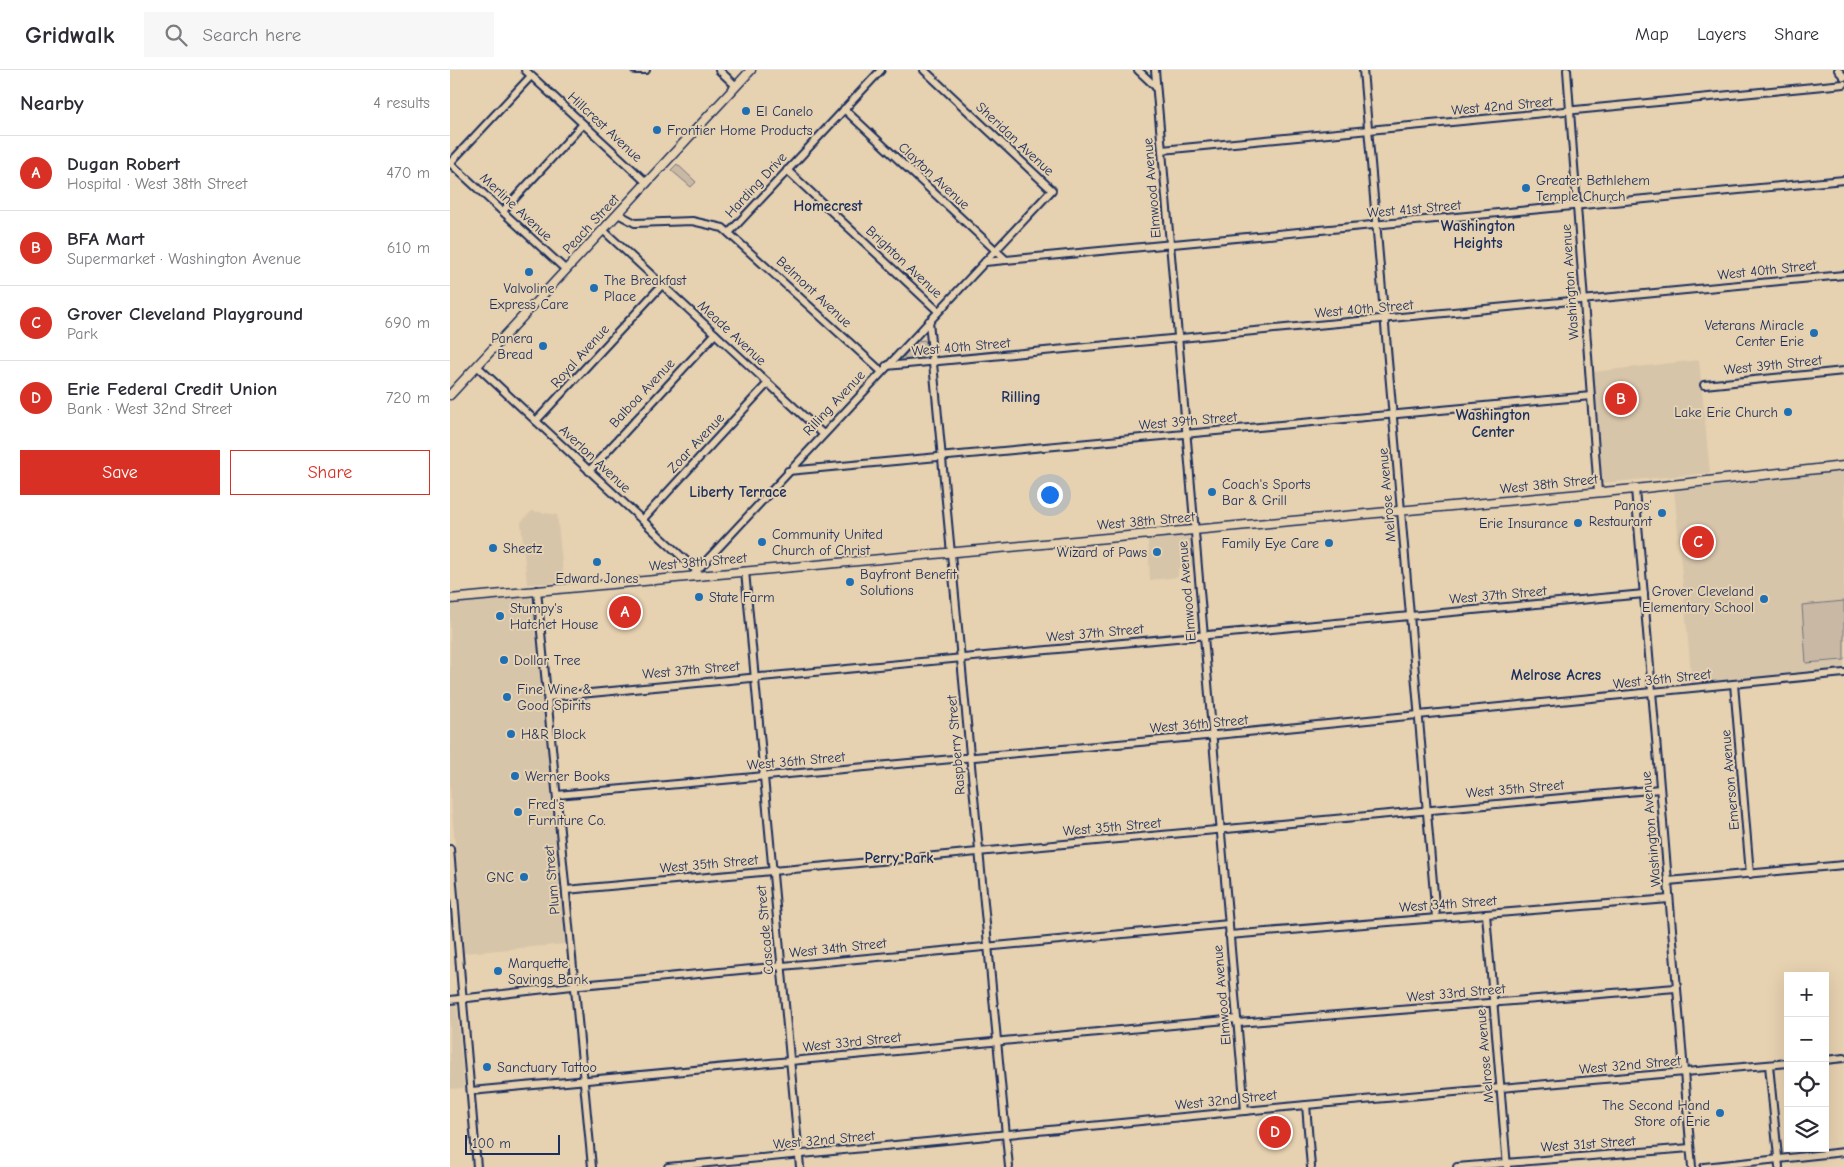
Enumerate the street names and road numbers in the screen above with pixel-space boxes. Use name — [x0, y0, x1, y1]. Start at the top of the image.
street label: Hillcrest Avenue — [564, 88, 646, 166]
street label: West 42nd Street — [1451, 93, 1554, 119]
street label: Sheridan Avenue — [972, 98, 1058, 180]
street label: Elmwood Avenue — [1139, 137, 1165, 239]
street label: Clayton Avenue — [895, 139, 973, 213]
street label: Harding Drive — [721, 149, 791, 221]
street label: Merline Avenue — [476, 169, 556, 245]
street label: Peach Street — [559, 190, 624, 257]
street label: West 41st Street — [1366, 196, 1463, 222]
street label: Brighton Avenue — [862, 222, 946, 302]
street label: Washington Avenue — [1557, 223, 1583, 341]
street label: Belmont Avenue — [773, 253, 855, 331]
street label: West 40th Street — [1717, 256, 1818, 284]
street label: West 40th Street — [1314, 296, 1415, 322]
street label: Meade Avenue — [694, 297, 770, 369]
street label: Royal Avenue — [547, 321, 613, 391]
street label: West 40th Street — [911, 334, 1012, 360]
street label: West 39th Street — [1723, 351, 1824, 379]
street label: Balboa Avenue — [606, 355, 678, 431]
street label: Rilling Avenue — [799, 367, 869, 439]
street label: West 39th Street — [1138, 408, 1239, 434]
street label: Zoar Avenue — [664, 410, 728, 476]
street label: Averlon Avenue — [556, 421, 634, 497]
street label: Melrose Avenue — [1374, 447, 1400, 543]
street label: West 38th Street — [1499, 470, 1600, 498]
street label: West 38th Street — [1096, 508, 1197, 534]
street label: Elmwood Avenue — [1174, 540, 1200, 642]
street label: West 38th Street — [648, 549, 749, 575]
street label: West 37th Street — [1449, 582, 1548, 608]
street label: West 37th Street — [1046, 620, 1145, 646]
street label: West 37th Street — [642, 657, 741, 683]
street label: West 36th Street — [1612, 665, 1713, 693]
street label: Raspberry Street — [943, 693, 969, 796]
street label: West 36th Street — [1149, 711, 1250, 737]
street label: Emerson Avenue — [1717, 729, 1743, 831]
street label: West 36th Street — [746, 748, 847, 774]
street label: Washington Avenue — [1637, 770, 1665, 888]
street label: West 35th Street — [1465, 776, 1566, 802]
street label: West 35th Street — [1062, 814, 1163, 840]
street label: Plum Street — [540, 844, 563, 915]
street label: West 35th Street — [659, 851, 760, 877]
street label: Cascade Street — [753, 884, 777, 975]
street label: West 34th Street — [1399, 892, 1498, 916]
street label: West 34th Street — [788, 934, 889, 962]
street label: Elmwood Avenue — [1209, 944, 1235, 1046]
street label: West 33rd Street — [1406, 980, 1507, 1006]
street label: Melrose Avenue — [1472, 1008, 1498, 1104]
street label: West 33rd Street — [802, 1028, 903, 1056]
street label: West 32nd Street — [1578, 1052, 1683, 1078]
street label: West 32nd Street — [1174, 1086, 1279, 1114]
street label: West 32nd Street — [772, 1127, 877, 1153]
street label: West 31st Street — [1540, 1132, 1637, 1156]

